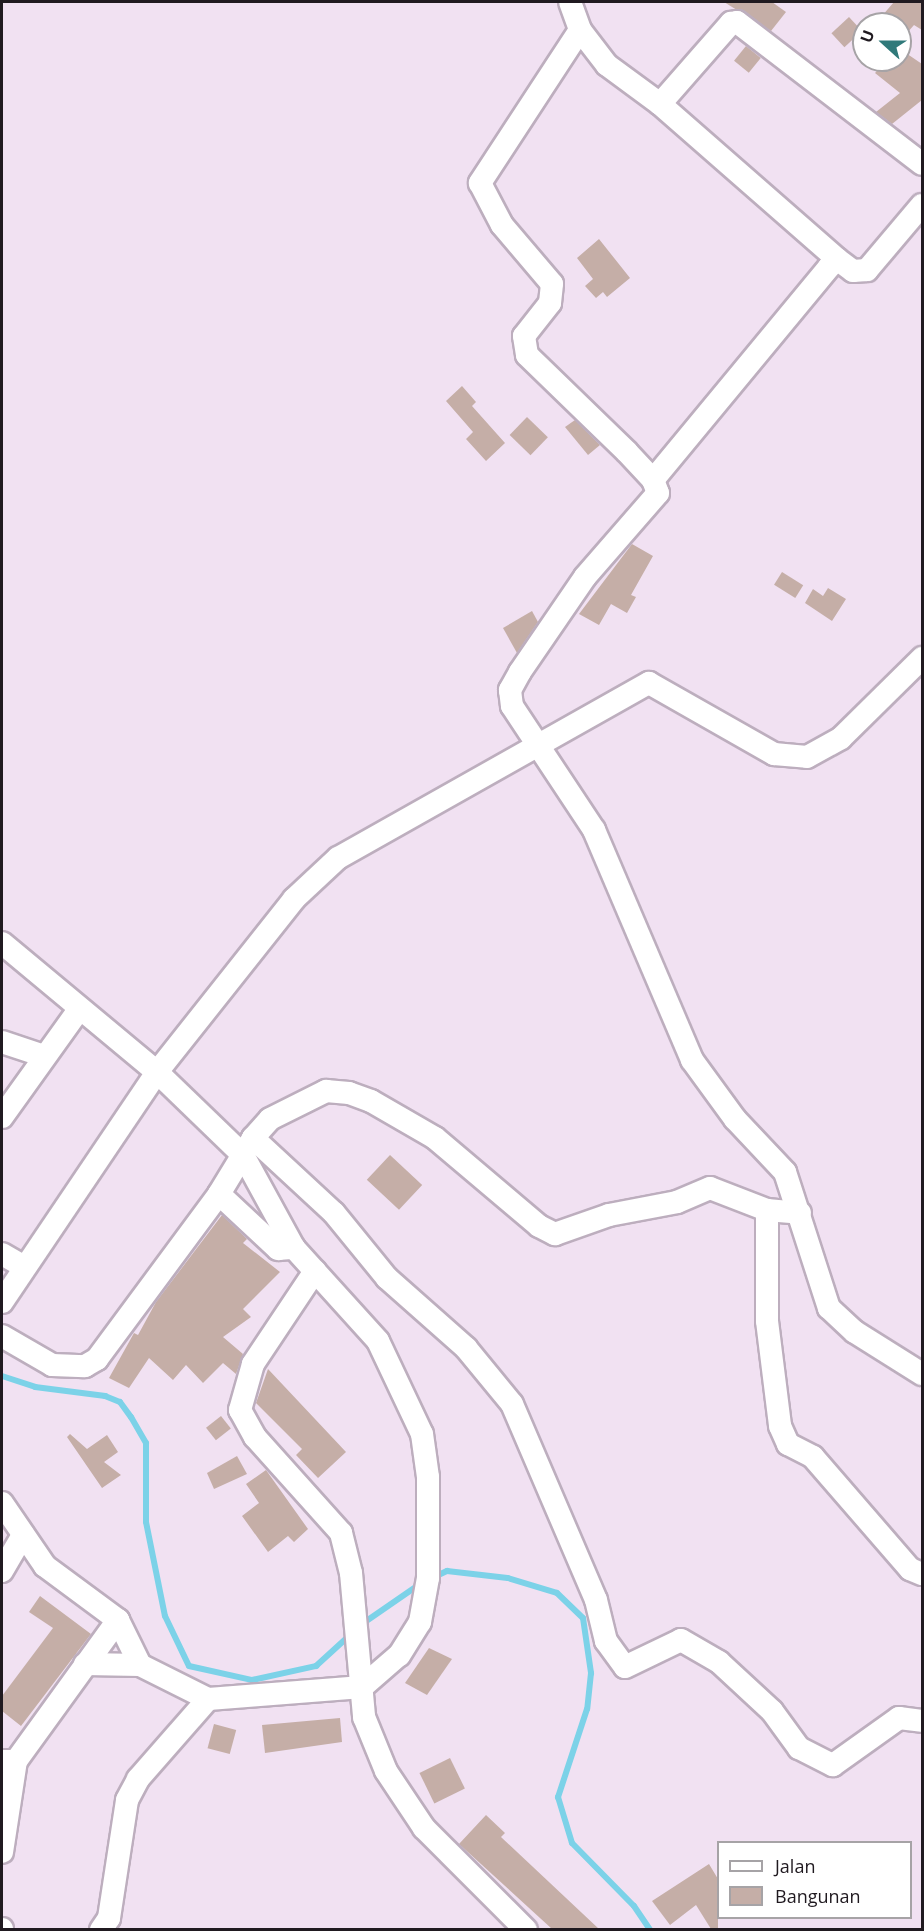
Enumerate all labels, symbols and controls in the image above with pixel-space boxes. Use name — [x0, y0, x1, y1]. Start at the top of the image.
north arrow — [852, 12, 912, 72]
text: U — [855, 27, 879, 46]
legend — [717, 1841, 912, 1919]
text: Jalan — [775, 1854, 815, 1878]
text: Bangunan — [775, 1884, 861, 1908]

